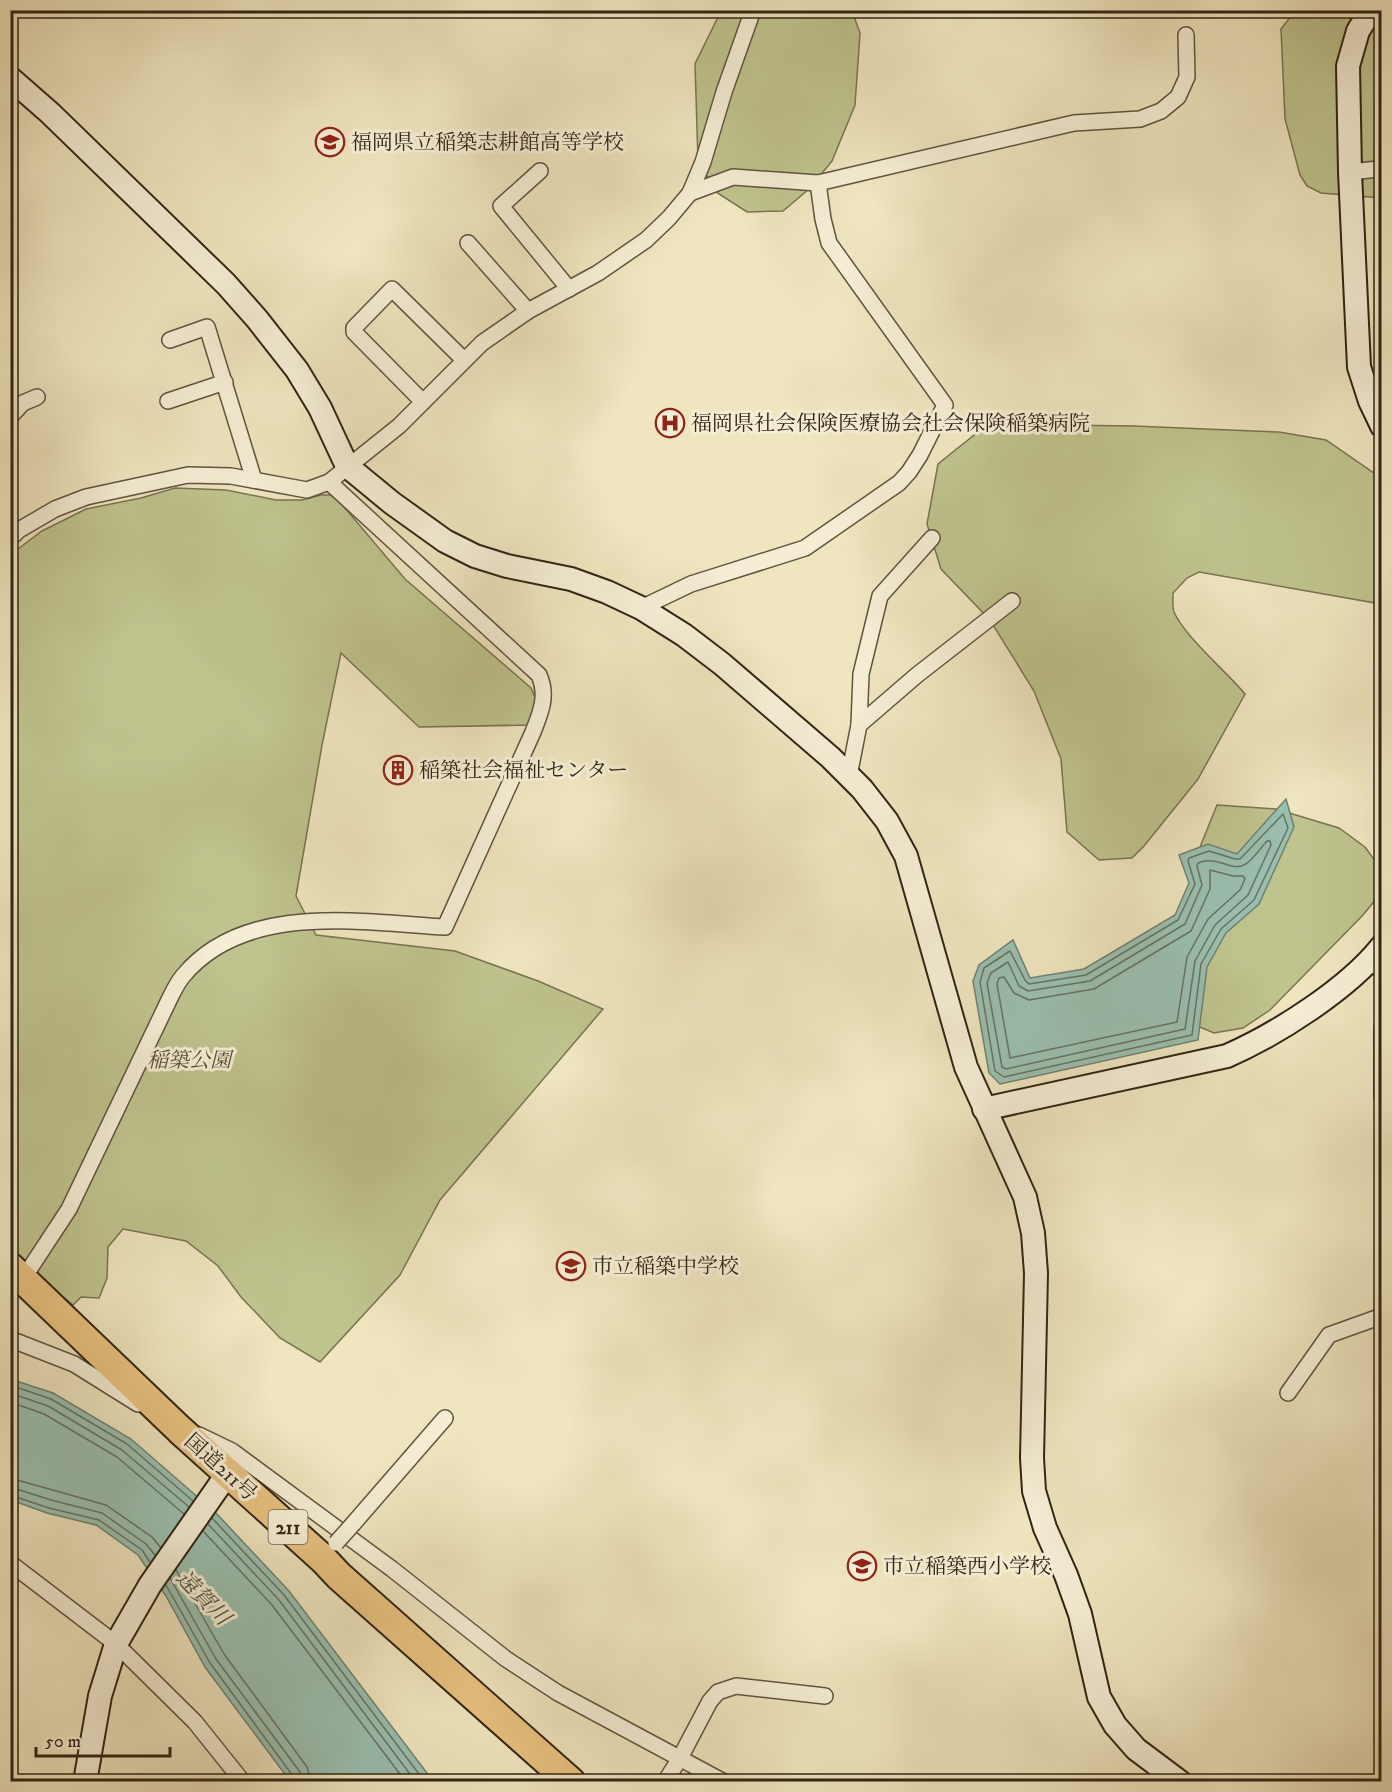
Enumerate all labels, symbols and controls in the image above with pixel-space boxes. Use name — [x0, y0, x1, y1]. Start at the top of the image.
school or university icon: 福岡県立稲築志耕館高等学校 — [314, 126, 346, 158]
place label: 福岡県立稲築志耕館高等学校 — [351, 130, 624, 156]
hospital icon: 福岡県社会保険医療協会社会保険稲築病院 — [654, 407, 686, 439]
place label: 福岡県社会保険医療協会社会保険稲築病院 — [691, 411, 1090, 437]
building icon: 稲築社会福祉センター — [382, 754, 414, 786]
place label: 稲築社会福祉センター — [419, 758, 628, 784]
park label: 稲築公園 — [147, 1048, 234, 1074]
school or university icon: 市立稲築中学校 — [555, 1250, 587, 1282]
place label: 市立稲築中学校 — [592, 1254, 739, 1280]
street label: 国道211号 — [179, 1428, 262, 1507]
road number: 211 — [268, 1510, 308, 1544]
school or university icon: 市立稲築西小学校 — [846, 1550, 878, 1582]
place label: 市立稲築西小学校 — [883, 1554, 1051, 1580]
water label: 遠賀川 — [170, 1565, 237, 1633]
scale bar — [36, 1720, 170, 1758]
text: 50 m — [45, 1731, 81, 1753]

